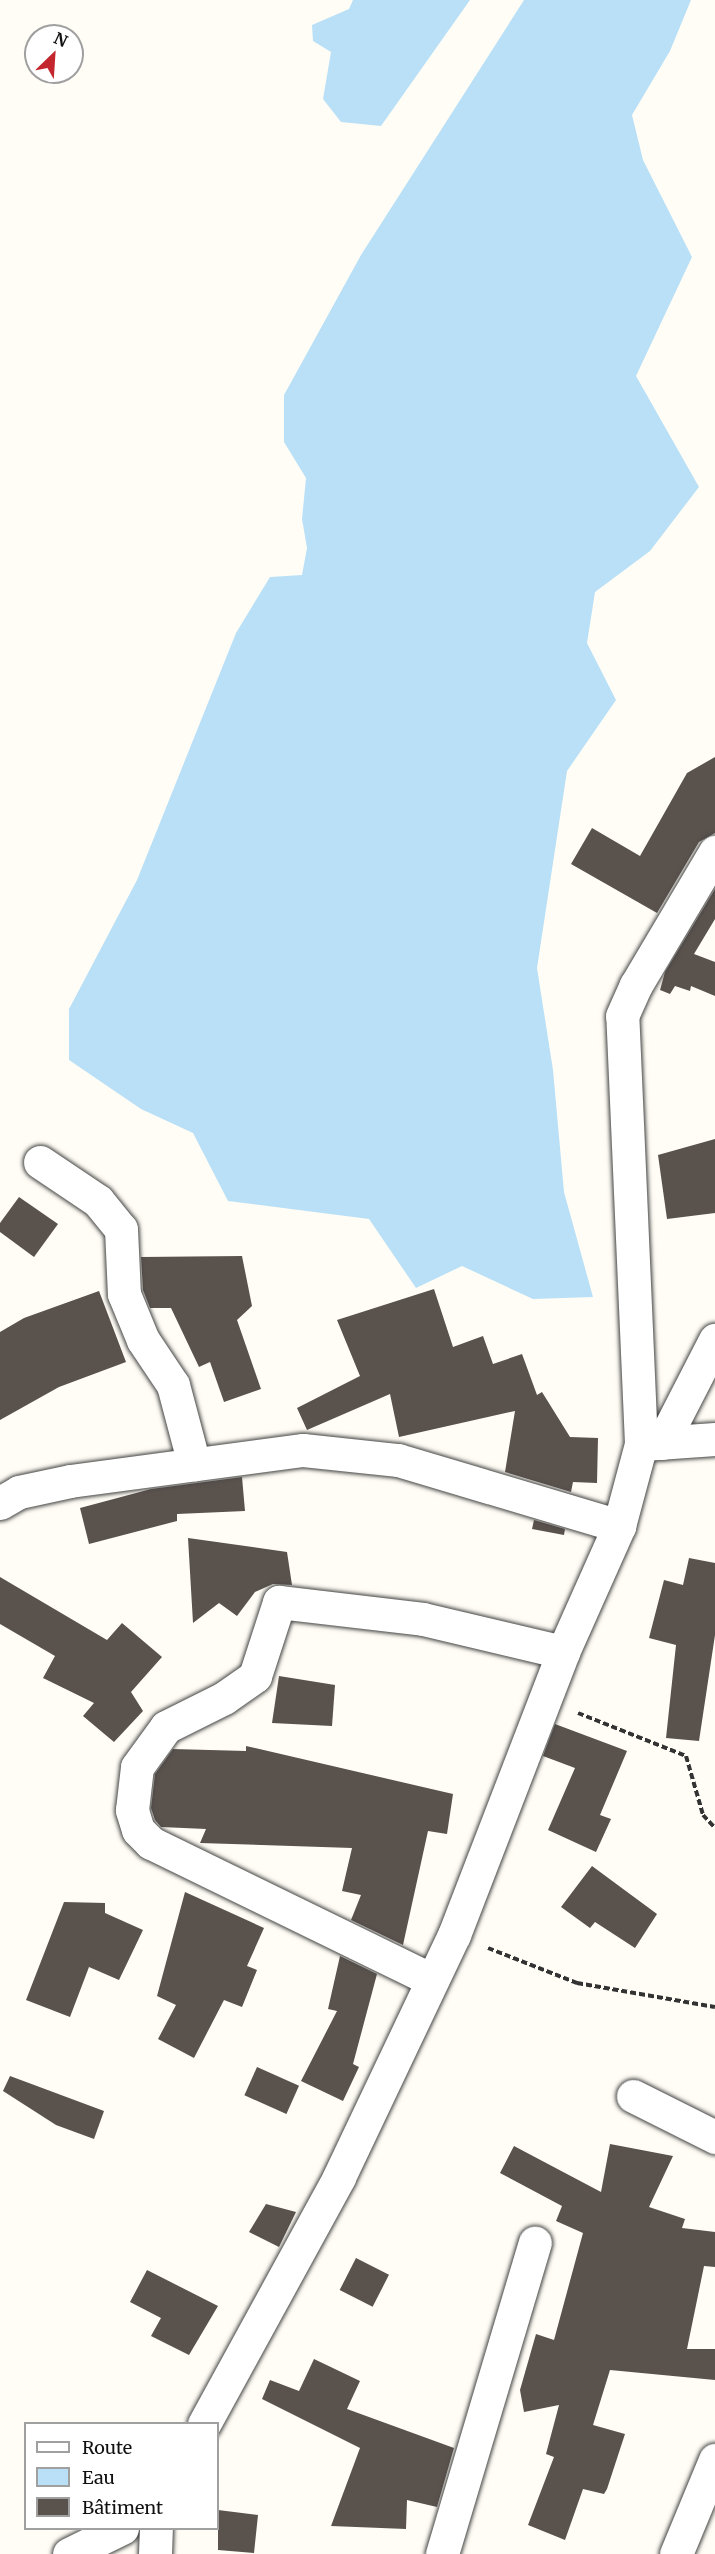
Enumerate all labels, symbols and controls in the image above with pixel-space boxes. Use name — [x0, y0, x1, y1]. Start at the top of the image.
north arrow — [24, 24, 84, 84]
text: N — [51, 28, 71, 51]
legend — [24, 2422, 219, 2530]
text: Route — [82, 2436, 132, 2459]
text: Eau — [82, 2466, 115, 2489]
text: Bâtiment — [82, 2496, 163, 2519]

